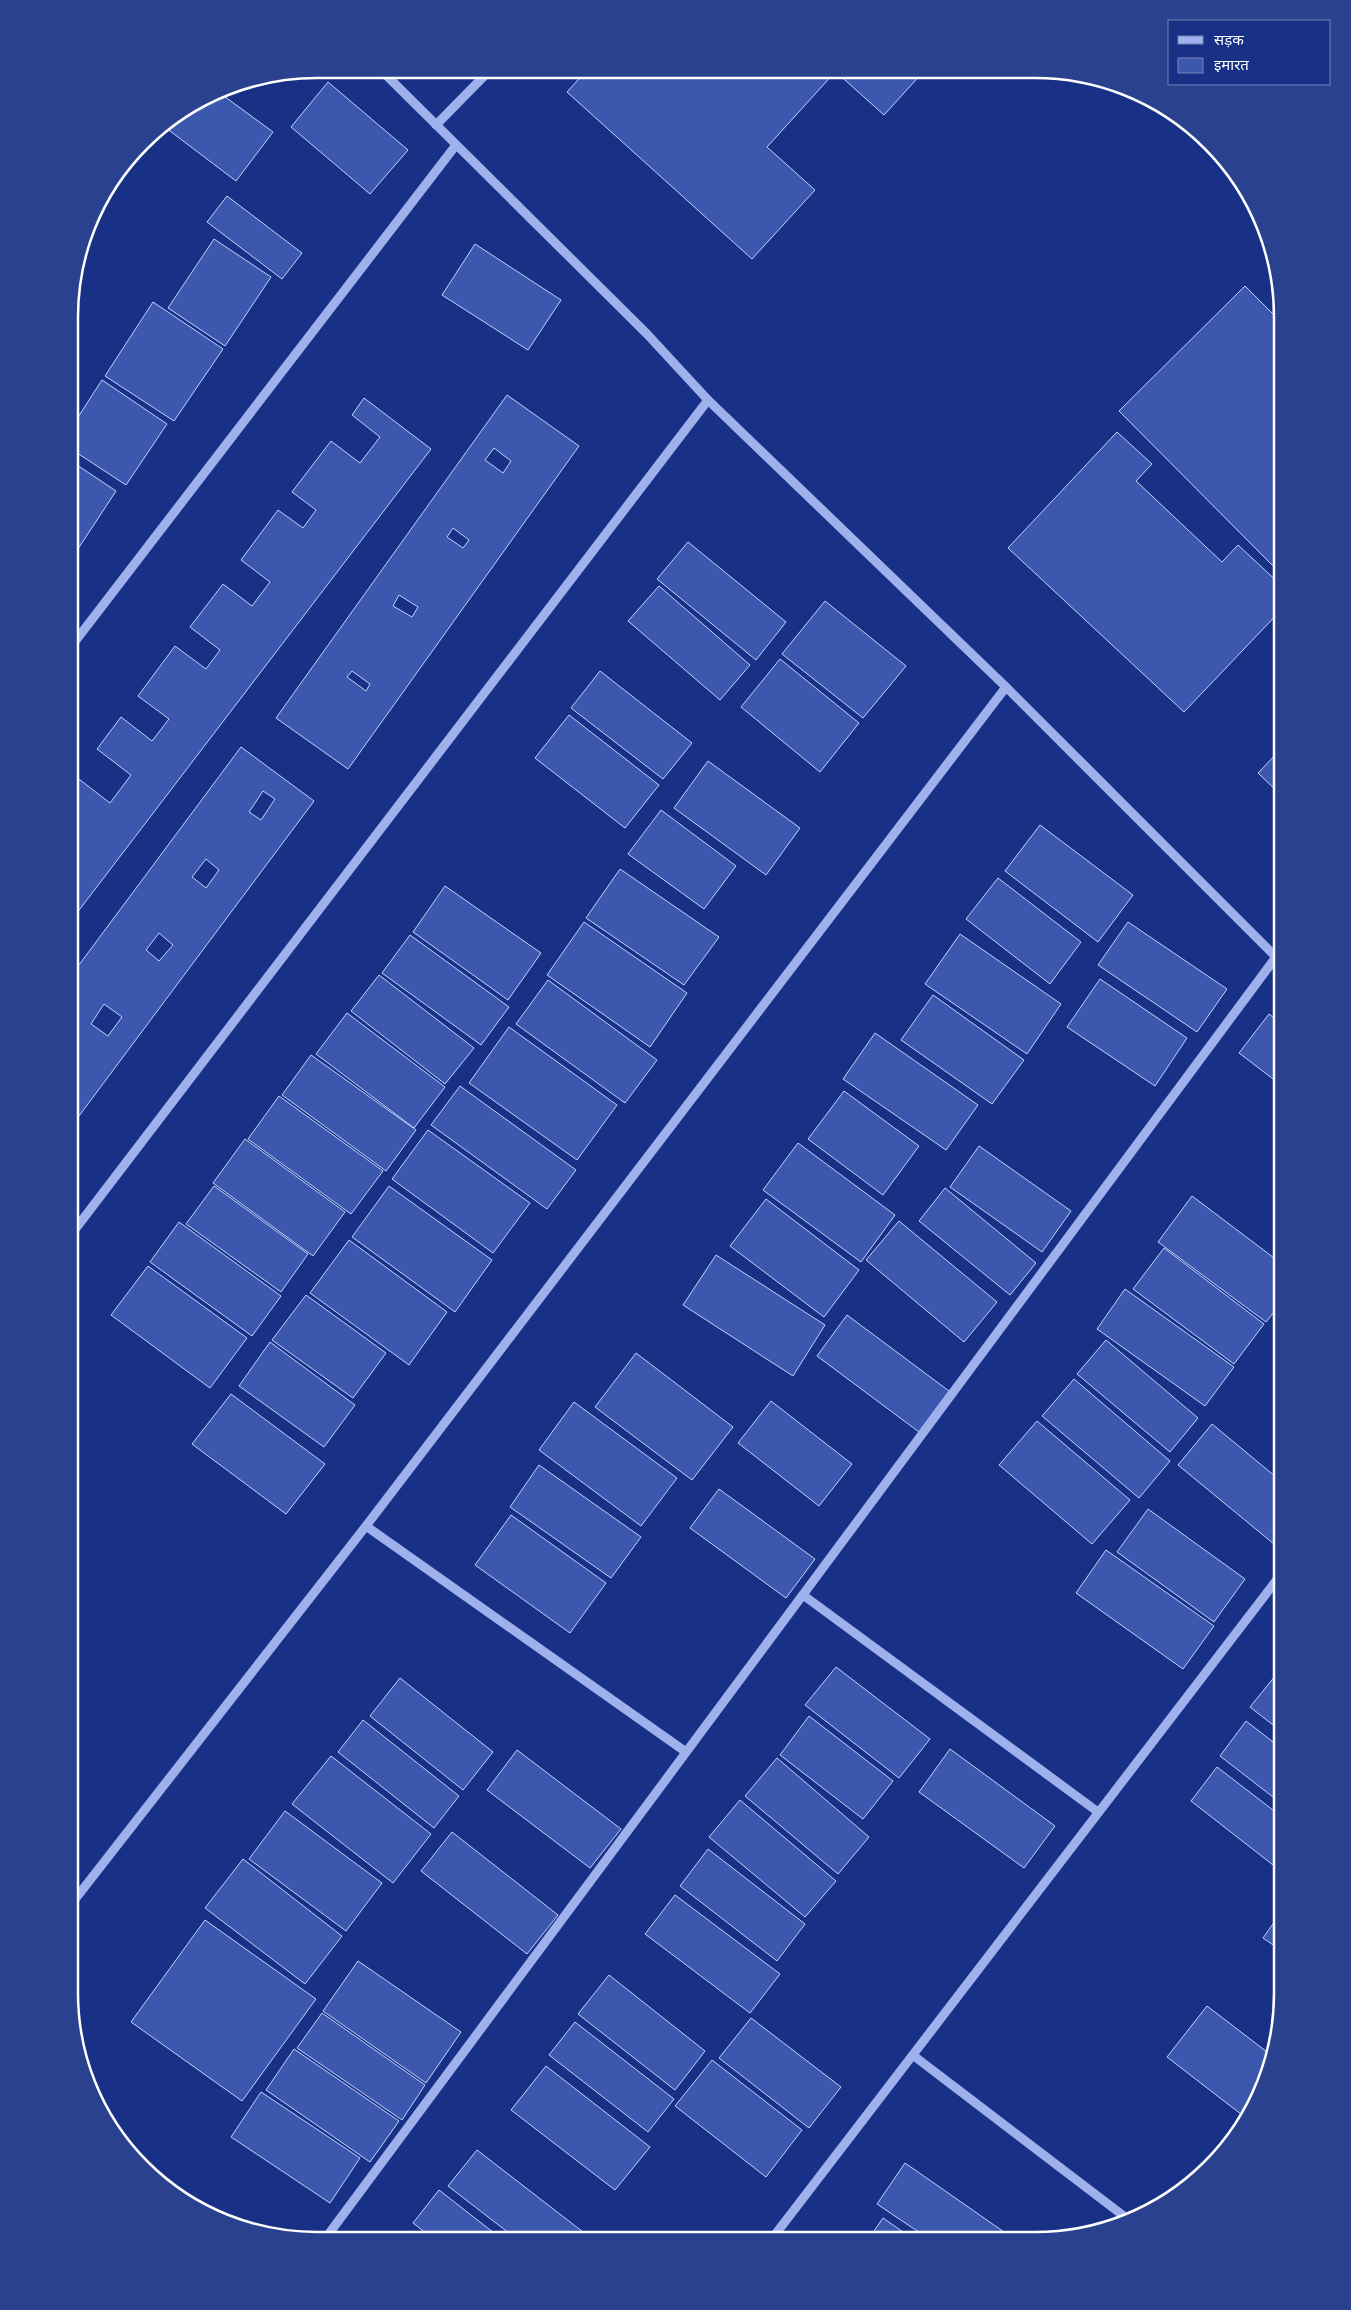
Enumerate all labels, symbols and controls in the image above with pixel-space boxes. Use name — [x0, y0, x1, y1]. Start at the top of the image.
legend — [1168, 20, 1331, 85]
text: सड़क — [1214, 30, 1244, 49]
text: इमारत — [1214, 55, 1249, 74]

